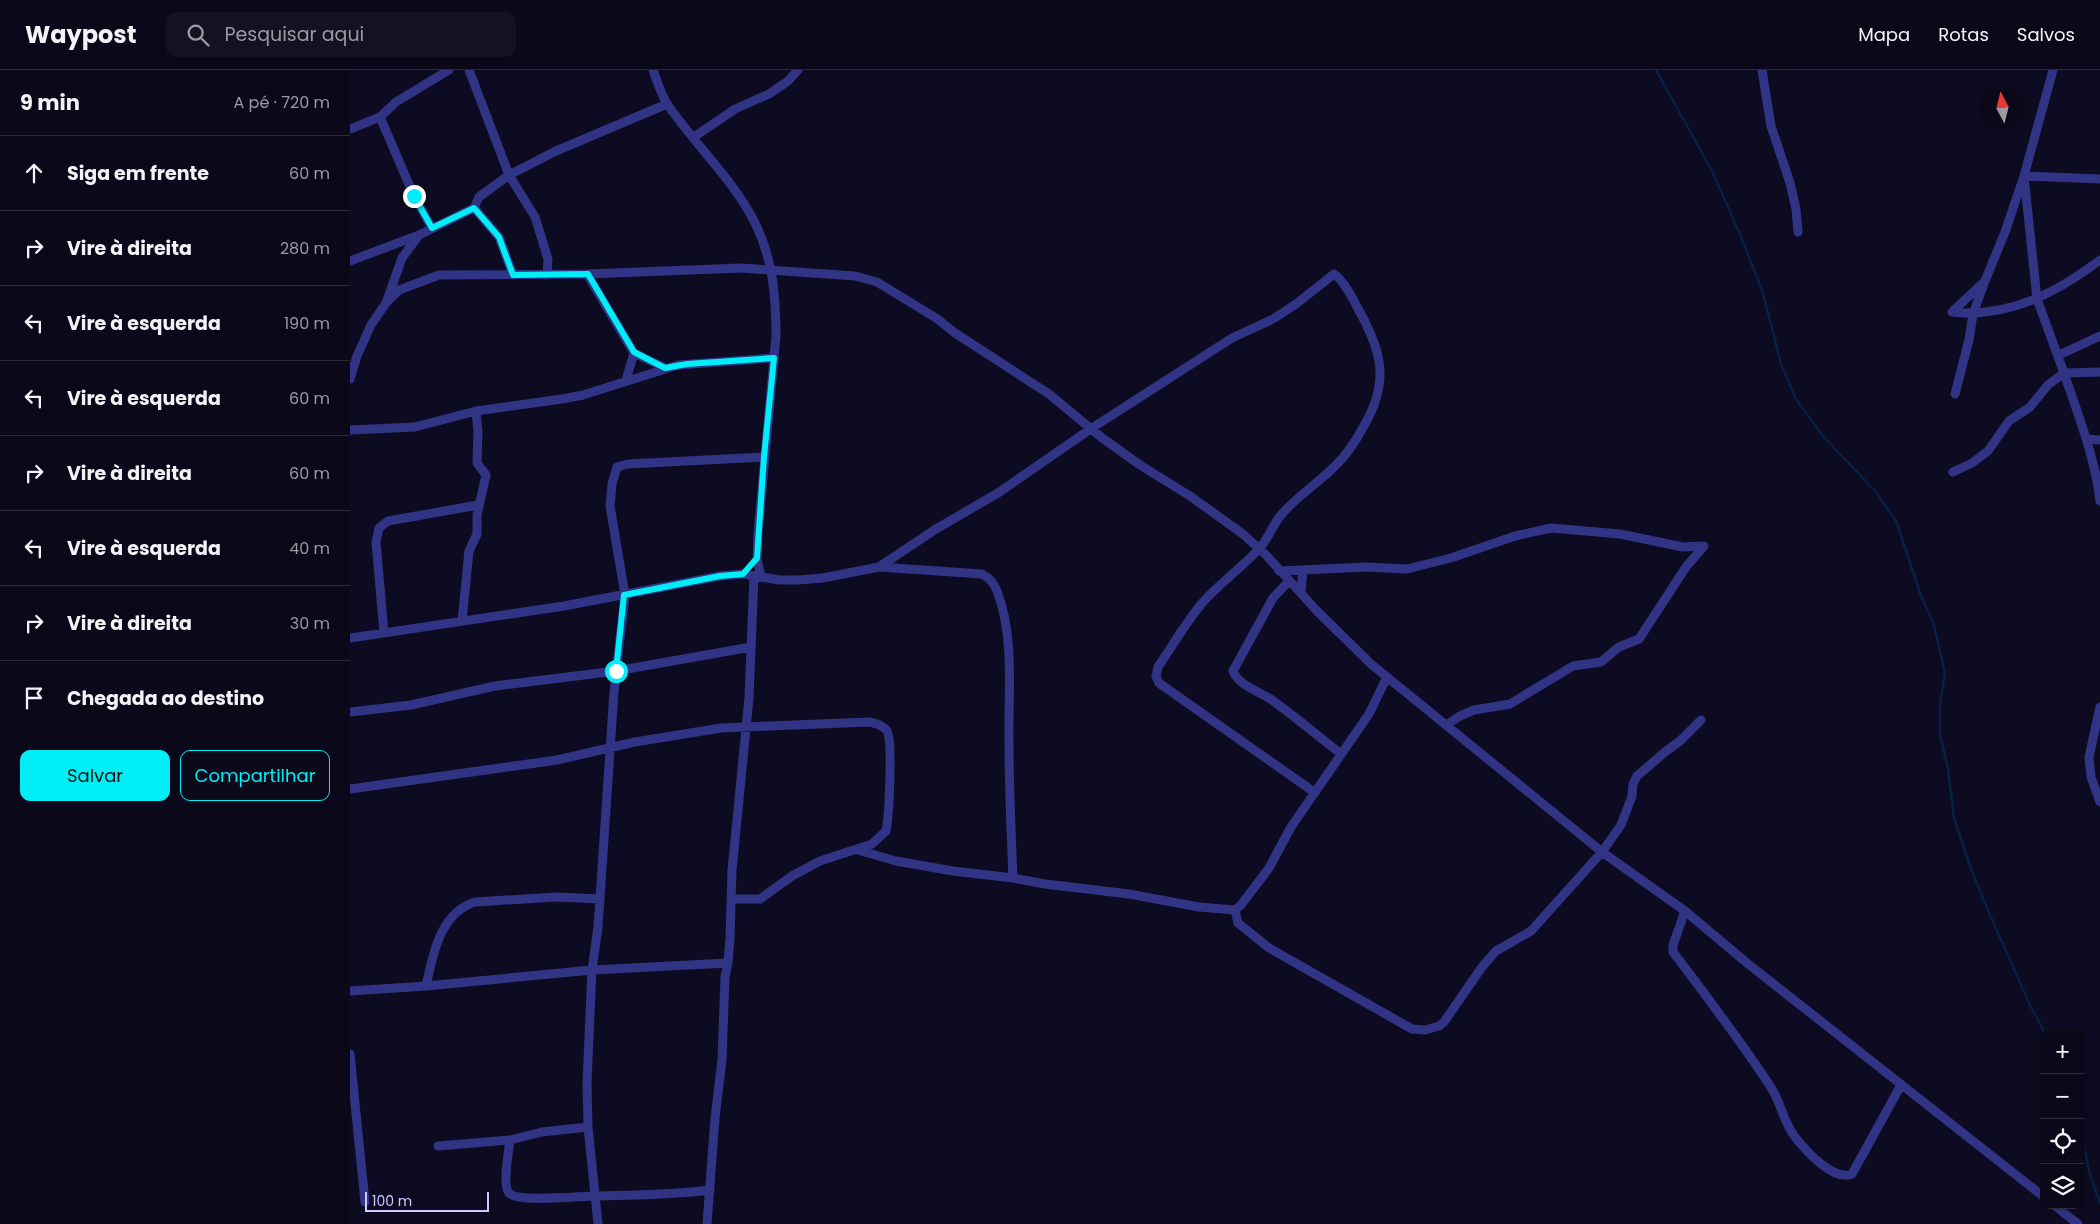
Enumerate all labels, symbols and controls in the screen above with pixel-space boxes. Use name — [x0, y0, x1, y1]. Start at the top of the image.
search box — [166, 12, 516, 57]
text: Waypost — [25, 18, 136, 51]
icon: search — [184, 21, 212, 49]
text: Pesquisar aqui — [224, 21, 364, 48]
text: Mapa — [1858, 22, 1910, 47]
text: Rotas — [1938, 22, 1989, 47]
text: Salvos — [2017, 22, 2075, 47]
north arrow — [1980, 85, 2025, 130]
text: 9 min — [20, 88, 80, 117]
text: A pé · 720 m — [234, 91, 330, 114]
icon: ahead — [20, 159, 48, 187]
text: Siga em frente — [67, 160, 209, 187]
text: 60 m — [289, 162, 330, 185]
route end — [403, 185, 426, 208]
icon: right — [20, 234, 48, 262]
text: Vire à direita — [67, 235, 192, 262]
text: 280 m — [280, 237, 330, 260]
icon: left — [20, 309, 48, 337]
text: Vire à esquerda — [67, 310, 221, 337]
text: 190 m — [284, 312, 330, 335]
icon: left — [20, 384, 48, 412]
text: Vire à esquerda — [67, 385, 221, 412]
text: 60 m — [289, 387, 330, 410]
icon: right — [20, 459, 48, 487]
text: Vire à direita — [67, 460, 192, 487]
text: 60 m — [289, 462, 330, 485]
icon: left — [20, 534, 48, 562]
text: Vire à esquerda — [67, 535, 221, 562]
text: 40 m — [289, 537, 330, 560]
icon: right — [20, 609, 48, 637]
text: Vire à direita — [67, 610, 192, 637]
text: 30 m — [290, 612, 330, 635]
route start — [605, 660, 628, 683]
icon: arrive — [20, 684, 48, 712]
text: Chegada ao destino — [67, 685, 264, 712]
button: Salvar — [20, 750, 170, 801]
button: Compartilhar — [180, 750, 330, 801]
map controls — [2040, 1029, 2085, 1209]
button: + — [2040, 1029, 2085, 1074]
button: − — [2040, 1074, 2085, 1119]
button: locate — [2040, 1119, 2085, 1164]
button: layers — [2040, 1164, 2085, 1209]
scale bar — [365, 1189, 489, 1212]
text: 100 m — [372, 1191, 412, 1211]

